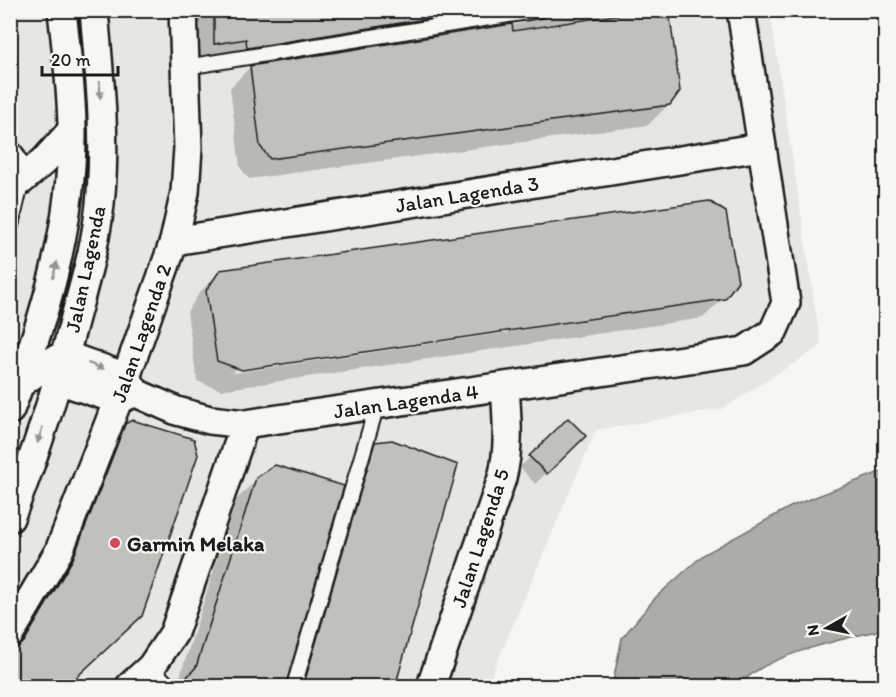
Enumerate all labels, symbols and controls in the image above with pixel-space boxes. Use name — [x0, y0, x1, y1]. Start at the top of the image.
scale bar — [42, 39, 118, 77]
text: 20 m — [51, 49, 91, 71]
one-way arrow — [96, 80, 105, 99]
street label: Jalan Lagenda 3 — [394, 170, 540, 218]
street label: Jalan Lagenda — [59, 203, 111, 335]
one-way arrow — [50, 261, 60, 279]
street label: Jalan Lagenda 2 — [106, 261, 176, 405]
one-way arrow — [87, 362, 105, 372]
street label: Jalan Lagenda 4 — [332, 378, 480, 424]
one-way arrow — [35, 426, 44, 444]
street label: Jalan Lagenda 5 — [446, 465, 514, 611]
place label: Garmin Melaka — [127, 531, 265, 556]
marker: Garmin Melaka — [108, 536, 122, 550]
north arrow — [797, 598, 857, 658]
text: N — [802, 623, 823, 637]

